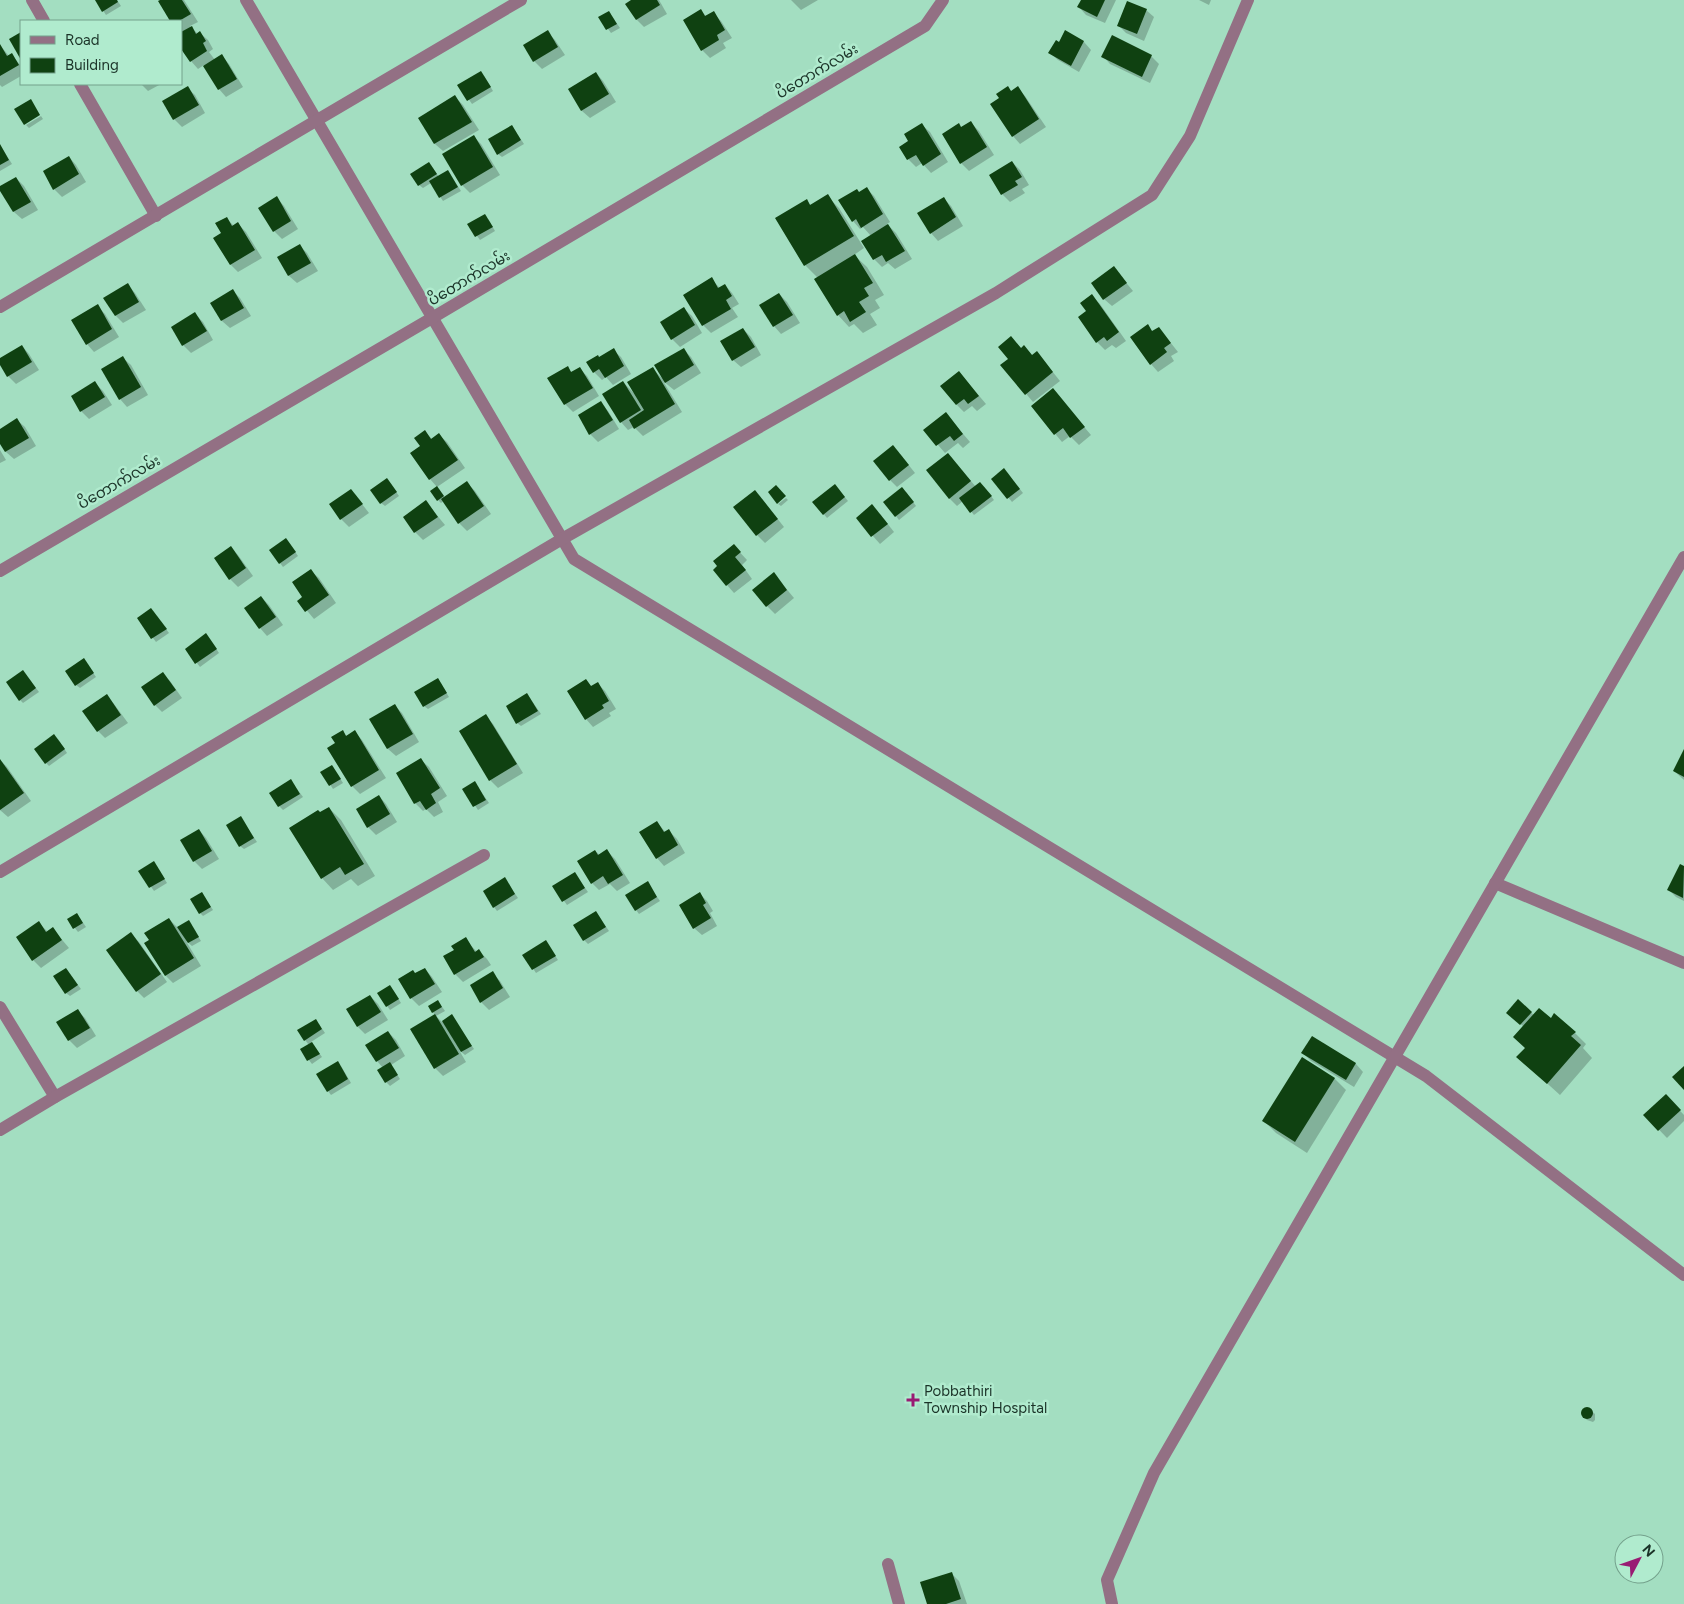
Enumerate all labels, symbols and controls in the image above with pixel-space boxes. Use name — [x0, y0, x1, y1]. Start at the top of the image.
legend — [20, 20, 182, 85]
text: Road — [65, 31, 100, 49]
street label: ပိတောက်လမ်း — [772, 39, 861, 102]
text: Building — [65, 56, 119, 74]
street label: ပိတောက်လမ်း — [424, 246, 513, 309]
street label: ပိတောက်လမ်း — [74, 450, 163, 513]
place label: Pobbathiri Township Hospital — [924, 1382, 1047, 1417]
marker: Pobbathiri Township Hospital — [906, 1393, 920, 1407]
north arrow — [1614, 1534, 1664, 1584]
text: N — [1638, 1541, 1658, 1560]

